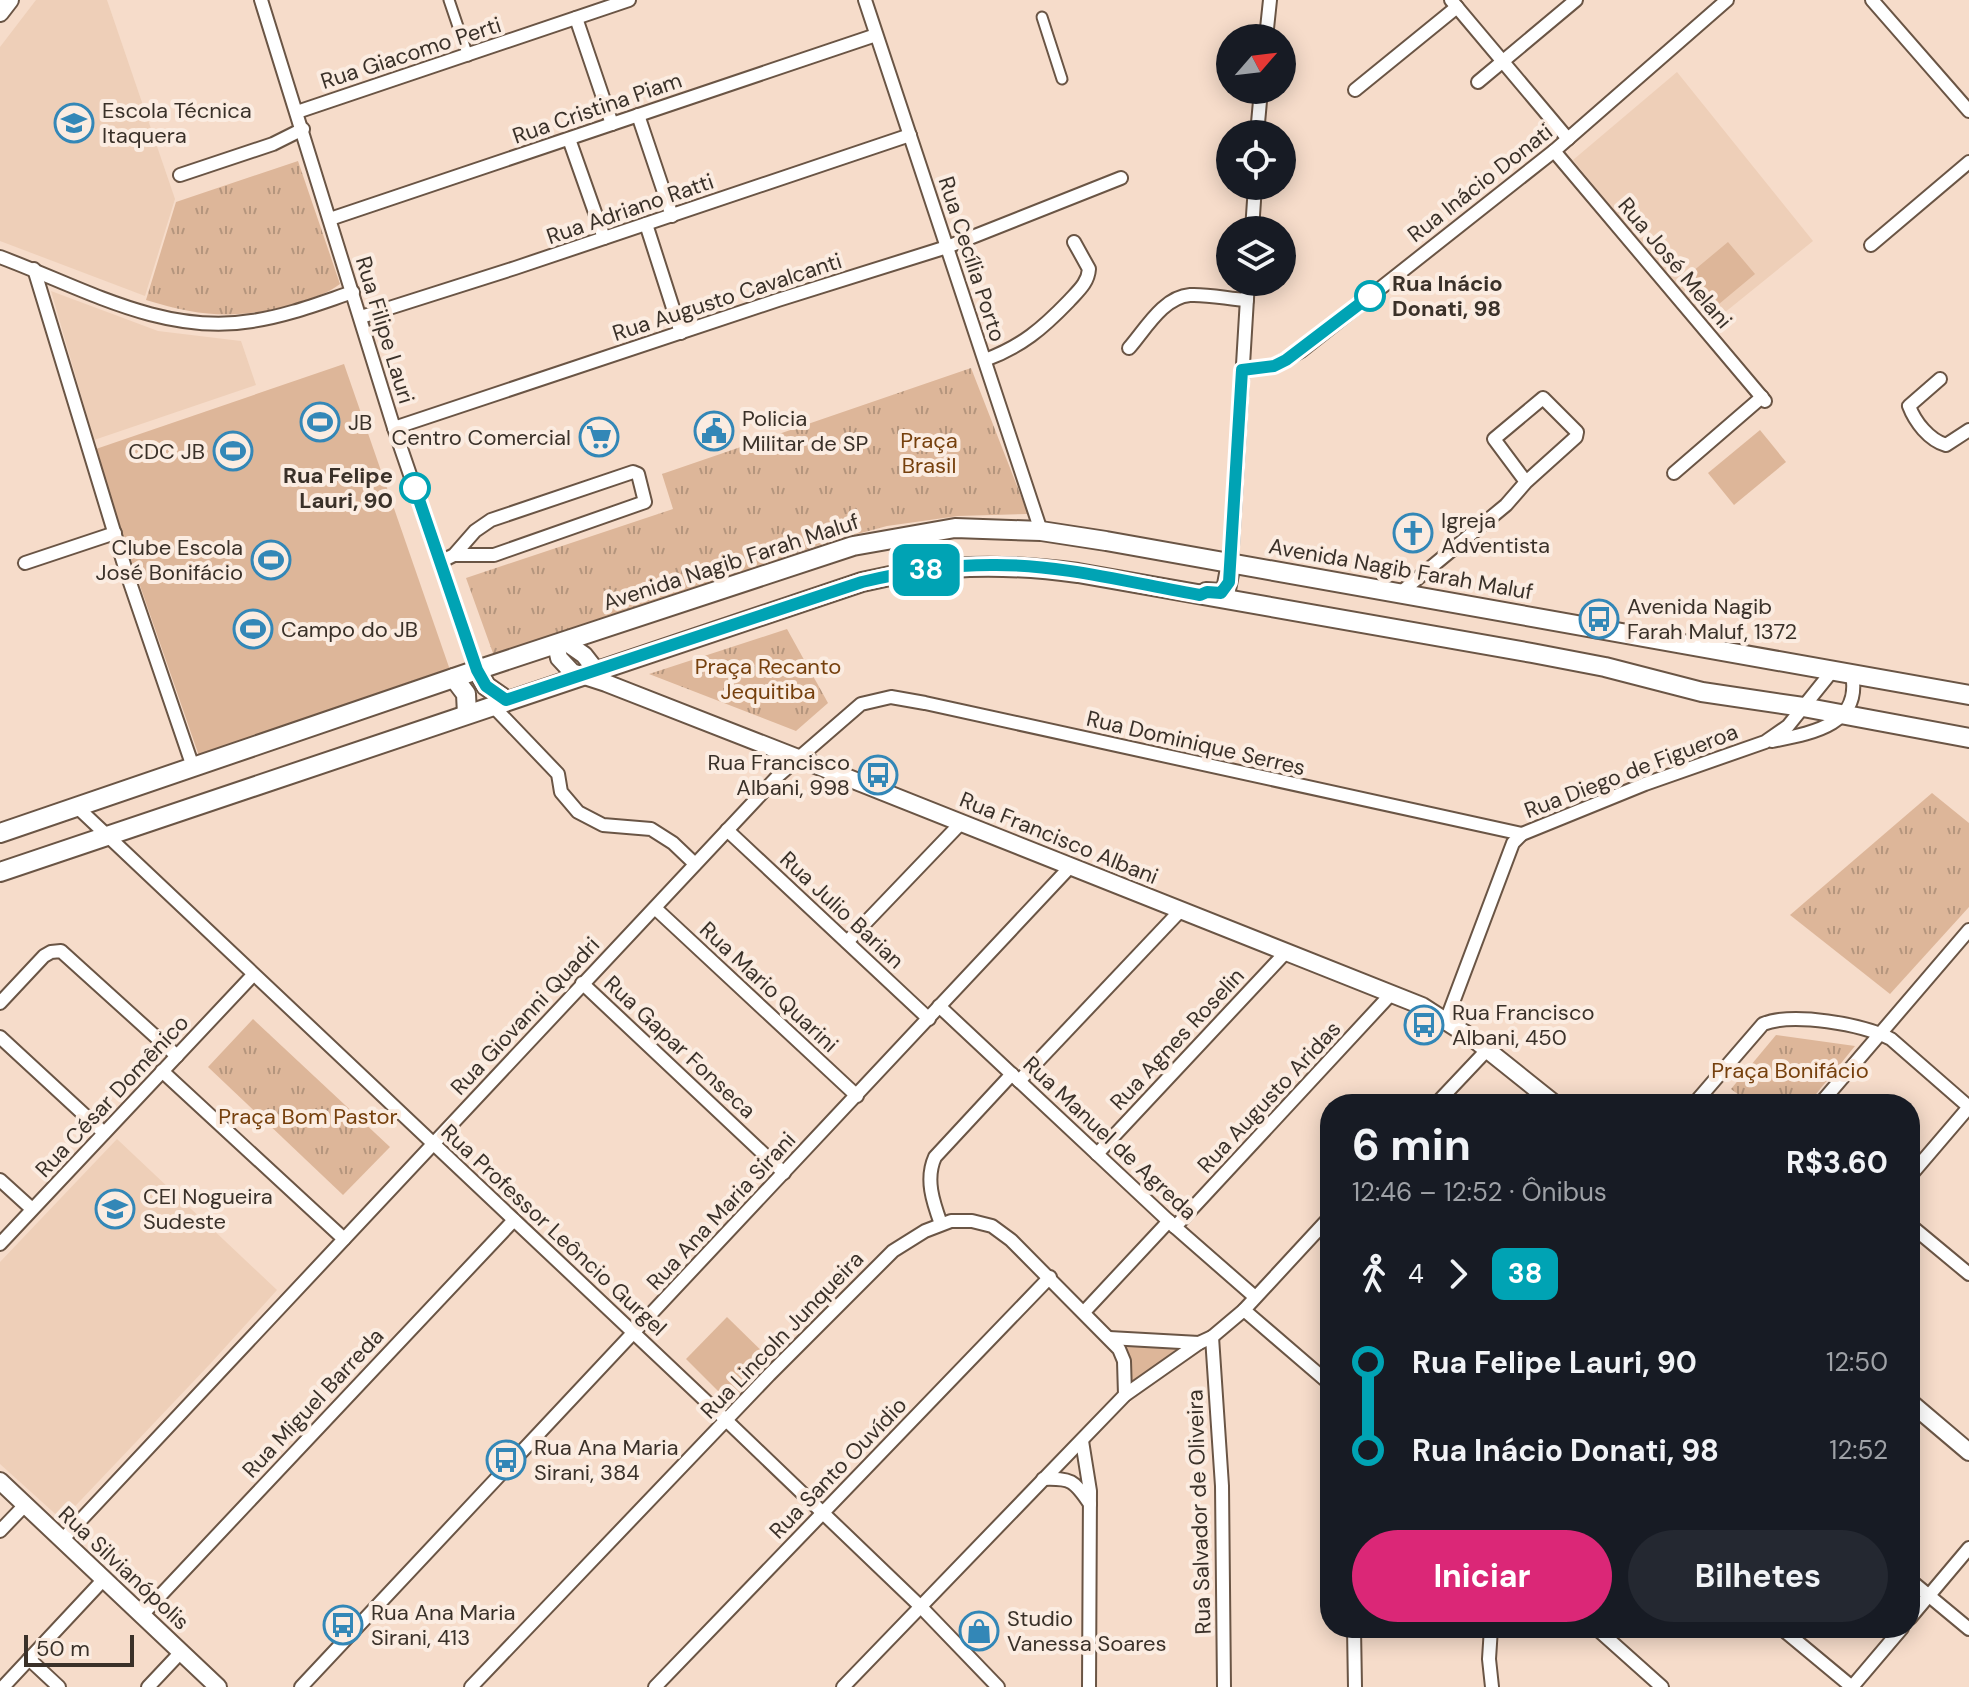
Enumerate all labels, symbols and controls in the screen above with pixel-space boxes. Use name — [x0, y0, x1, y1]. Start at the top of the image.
street label: Rua Giacomo Perti — [317, 10, 505, 96]
north arrow — [1216, 24, 1296, 104]
map controls — [1216, 24, 1296, 296]
street label: Rua Cristina Piam — [508, 65, 686, 151]
place label: Escola Técnica Itaquera — [102, 96, 252, 150]
school or university icon: Escola Técnica Itaquera — [53, 102, 95, 144]
street label: Rua Inácio Donati — [1402, 117, 1558, 249]
button: locate — [1216, 120, 1296, 200]
street label: Rua Adriano Ratti — [542, 167, 718, 251]
street label: Rua Cecília Porto — [932, 173, 1012, 345]
street label: Rua José Melani — [1612, 191, 1738, 335]
button: layers — [1216, 216, 1296, 296]
street label: Rua Augusto Cavalcanti — [609, 246, 845, 348]
street label: Rua Filipe Lauri — [349, 253, 421, 407]
place label: Rua Inácio Donati, 98 — [1392, 269, 1503, 323]
marker: Rua Inácio Donati, 98 — [1355, 281, 1385, 311]
sports icon: JB — [299, 401, 341, 443]
place label: Policia Militar de SP — [742, 404, 868, 458]
place label: JB — [348, 408, 372, 437]
public building icon: Policia Militar de SP — [693, 410, 735, 452]
supermarket icon: Centro Comercial — [578, 416, 620, 458]
place label: Centro Comercial — [391, 423, 571, 452]
park label: Praça Brasil — [900, 426, 958, 480]
sports icon: CDC JB — [212, 430, 254, 472]
place label: CDC JB — [128, 437, 205, 466]
place label: Rua Felipe Lauri, 90 — [283, 461, 393, 515]
marker: Rua Felipe Lauri, 90 — [400, 473, 430, 503]
place label: Igreja Adventista — [1441, 506, 1550, 560]
street label: Avenida Nagib Farah Maluf — [599, 507, 863, 617]
church icon: Igreja Adventista — [1392, 512, 1434, 554]
street label: Avenida Nagib Farah Maluf — [1267, 531, 1535, 607]
place label: Clube Escola José Bonifácio — [95, 533, 243, 587]
sports icon: Clube Escola José Bonifácio — [250, 539, 292, 581]
line badge: 38 — [890, 544, 962, 596]
text: 38 — [909, 551, 943, 588]
place label: Avenida Nagib Farah Maluf, 1372 — [1627, 592, 1797, 646]
bus stop icon: Avenida Nagib Farah Maluf, 1372 — [1578, 598, 1620, 640]
sports icon: Campo do JB — [232, 608, 274, 650]
place label: Campo do JB — [281, 615, 418, 644]
park label: Praça Recanto Jequitiba — [695, 652, 841, 706]
street label: Rua Dominique Serres — [1084, 704, 1308, 782]
street label: Rua Diego de Figueroa — [1520, 717, 1742, 825]
place label: Rua Francisco Albani, 998 — [707, 748, 850, 802]
bus stop icon: Rua Francisco Albani, 998 — [857, 754, 899, 796]
street label: Rua Francisco Albani — [955, 785, 1163, 891]
street label: Rua Julio Barian — [774, 845, 910, 975]
street label: Rua Mario Quarini — [694, 915, 844, 1059]
street label: Rua Giovanni Quadri — [444, 931, 606, 1101]
street label: Rua Agnes Roselin — [1104, 962, 1250, 1116]
street label: Rua Gapar Fonseca — [598, 969, 762, 1125]
place label: Rua Francisco Albani, 450 — [1452, 998, 1595, 1052]
bus stop icon: Rua Francisco Albani, 450 — [1403, 1004, 1445, 1046]
street label: Rua César Domênico — [29, 1008, 195, 1184]
street label: Rua Augusto Aridas — [1191, 1015, 1347, 1179]
street label: Rua Manuel de Agreda — [1017, 1050, 1203, 1226]
park label: Praça Bonifácio — [1711, 1056, 1869, 1085]
park label: Praça Bom Pastor — [218, 1102, 398, 1131]
text: 6 min — [1352, 1116, 1471, 1174]
street label: Rua Professor Leôncio Gurgel — [435, 1118, 673, 1342]
street label: Rua Ana Maria Sirani — [640, 1126, 802, 1296]
text: R$3.60 — [1786, 1143, 1888, 1182]
text: 12:46 – 12:52 · Ônibus — [1352, 1175, 1607, 1209]
place label: CEI Nogueira Sudeste — [143, 1182, 273, 1236]
school or university icon: CEI Nogueira Sudeste — [94, 1188, 136, 1230]
street label: Rua Lincoln Junqueira — [694, 1245, 870, 1425]
icon: walk — [1352, 1252, 1396, 1296]
icon: forward — [1436, 1252, 1480, 1296]
text: 38 — [1508, 1255, 1542, 1292]
text: 4 — [1408, 1257, 1424, 1291]
street label: Rua Miguel Barreda — [236, 1322, 390, 1484]
text: Rua Felipe Lauri, 90 — [1412, 1343, 1697, 1382]
text: 12:50 — [1826, 1345, 1888, 1379]
street label: Rua Salvador de Oliveira — [1180, 1389, 1218, 1635]
street label: Rua Santo Ouvídio — [763, 1391, 913, 1545]
text: Rua Inácio Donati, 98 — [1412, 1431, 1719, 1470]
place label: Rua Ana Maria Sirani, 384 — [534, 1433, 678, 1487]
text: 12:52 — [1829, 1433, 1888, 1467]
bus stop icon: Rua Ana Maria Sirani, 384 — [485, 1439, 527, 1481]
street label: Rua Silvianópolis — [52, 1500, 196, 1636]
button: Iniciar — [1352, 1530, 1612, 1622]
button: Bilhetes — [1628, 1530, 1888, 1622]
place label: Rua Ana Maria Sirani, 413 — [371, 1598, 515, 1652]
bus stop icon: Rua Ana Maria Sirani, 413 — [322, 1604, 364, 1646]
place label: Studio Vanessa Soares — [1007, 1604, 1167, 1658]
shop icon: Studio Vanessa Soares — [958, 1610, 1000, 1652]
scale bar — [24, 1631, 134, 1667]
text: 50 m — [36, 1634, 90, 1663]

